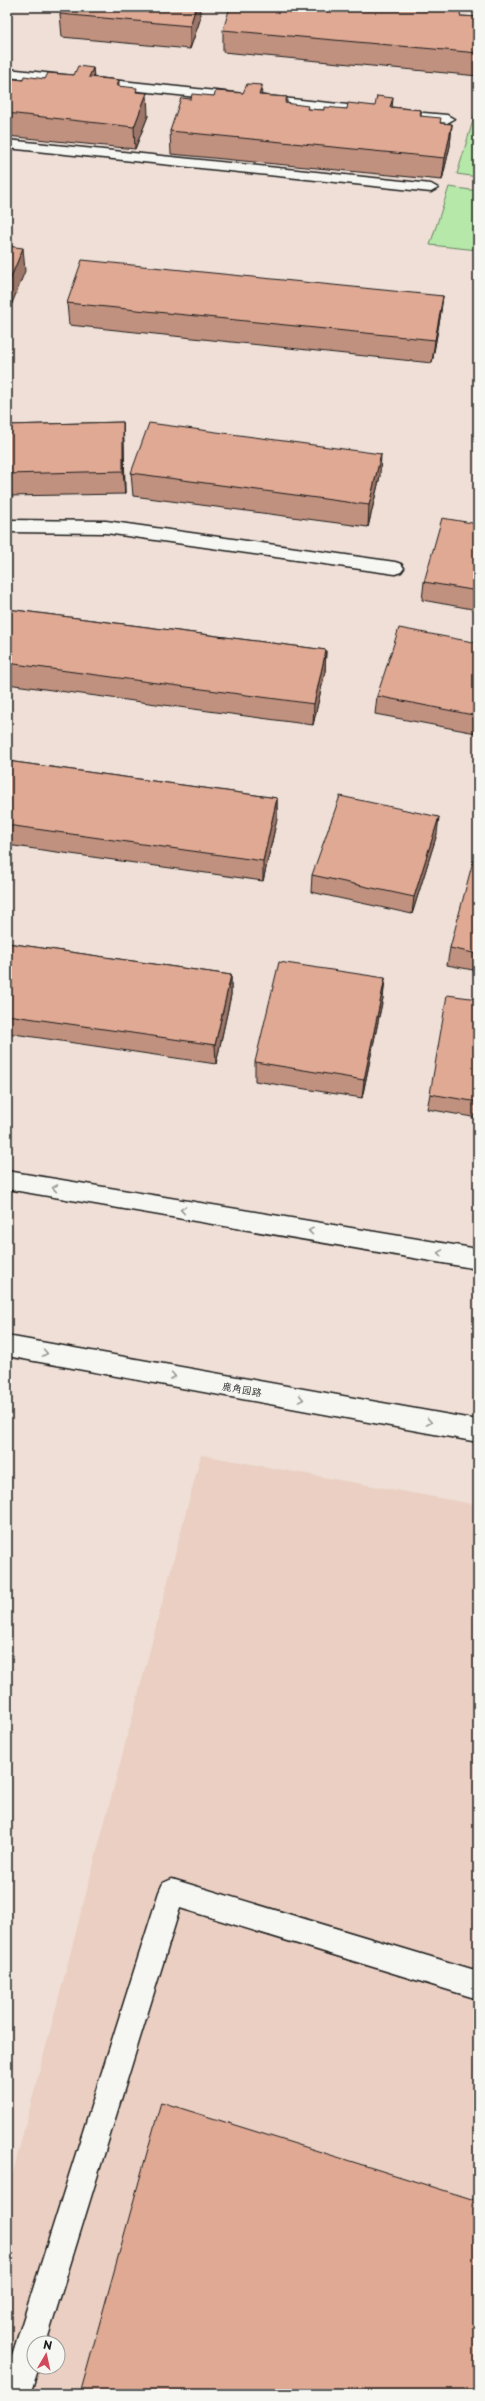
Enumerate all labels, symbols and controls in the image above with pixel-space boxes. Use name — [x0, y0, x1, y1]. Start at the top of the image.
one-way arrow — [52, 1184, 58, 1193]
one-way arrow — [180, 1206, 186, 1215]
one-way arrow — [308, 1227, 314, 1236]
one-way arrow — [436, 1249, 443, 1257]
one-way arrow — [42, 1348, 48, 1357]
one-way arrow — [170, 1371, 176, 1380]
street label: 鹿角园路 — [221, 1378, 263, 1399]
one-way arrow — [298, 1395, 304, 1403]
one-way arrow — [426, 1418, 432, 1426]
north arrow — [26, 2335, 66, 2375]
text: N — [42, 2336, 54, 2354]

